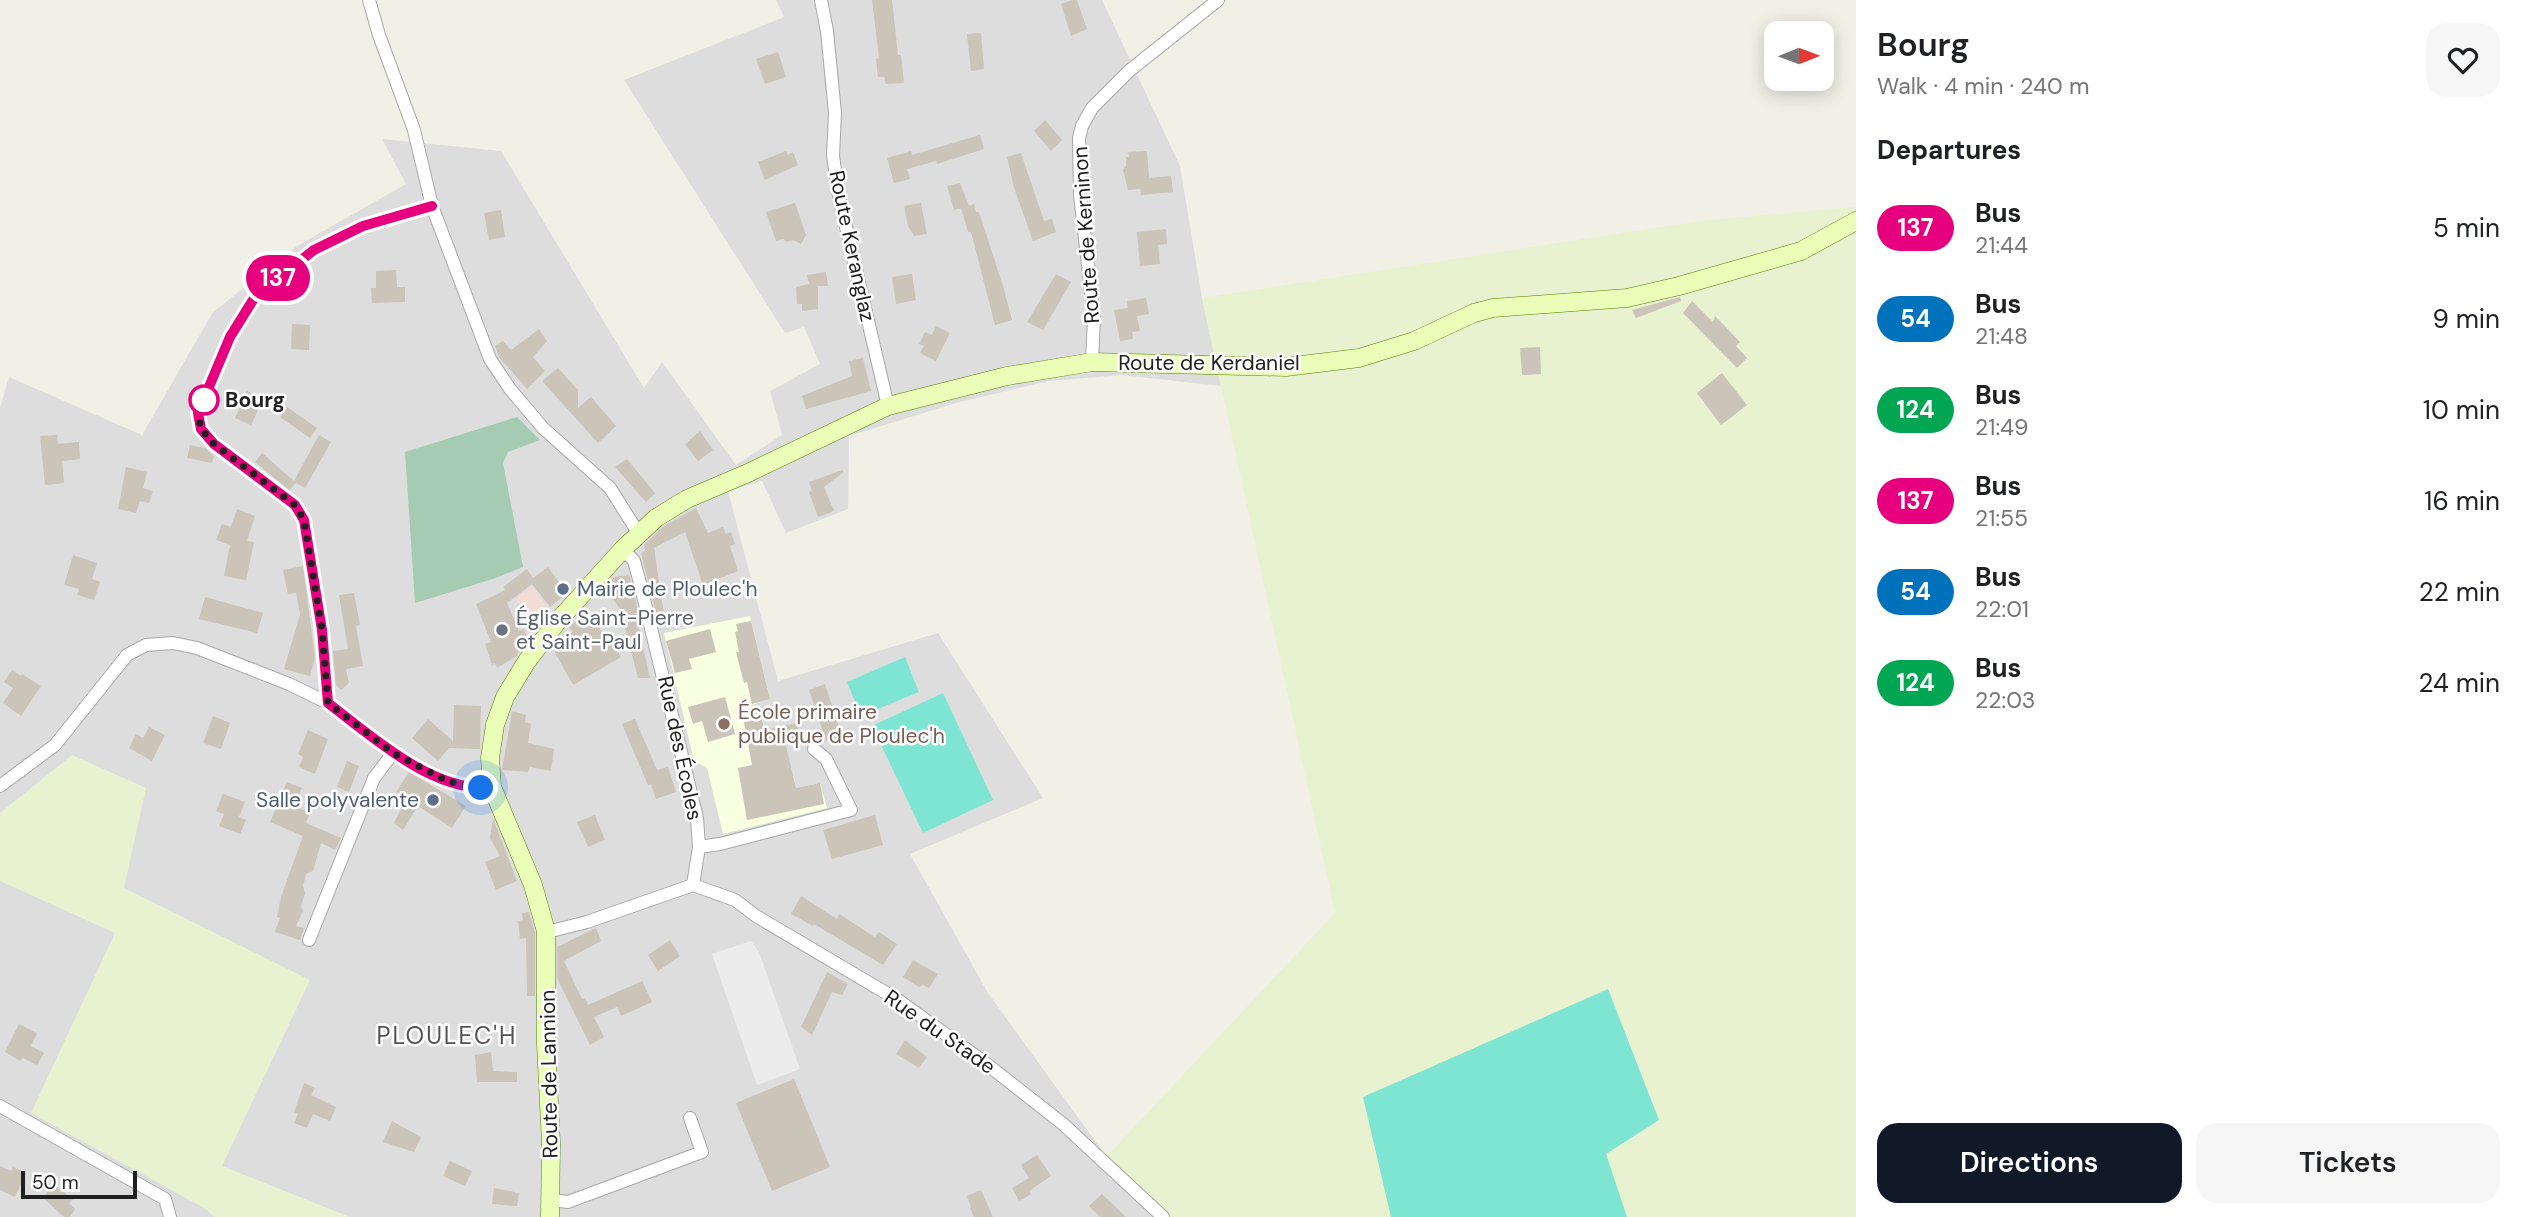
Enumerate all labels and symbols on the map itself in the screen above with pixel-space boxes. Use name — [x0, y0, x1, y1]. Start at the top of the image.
north arrow — [1764, 21, 1834, 91]
street label: Route de Kerninon — [1066, 146, 1106, 324]
street label: Route Keranglaz — [822, 168, 882, 324]
line badge: 137 — [238, 255, 318, 301]
street label: Route de Kerdaniel — [1118, 349, 1300, 377]
marker: Bourg — [189, 385, 219, 415]
place label: Bourg — [225, 386, 285, 414]
place label: Mairie de Ploulec'h — [577, 575, 758, 603]
marker: Mairie de Ploulec'h — [555, 581, 571, 597]
place label: Église Saint-Pierre et Saint-Paul — [516, 604, 694, 656]
marker: Église Saint-Pierre et Saint-Paul — [494, 622, 510, 638]
street label: Rue des Écoles — [651, 673, 709, 823]
place label: École primaire publique de Ploulec'h — [738, 698, 945, 750]
marker: École primaire publique de Ploulec'h — [716, 716, 732, 732]
your location — [463, 770, 498, 805]
place label: Salle polyvalente — [256, 786, 419, 814]
marker: Salle polyvalente — [425, 792, 441, 808]
street label: Rue du Stade — [879, 983, 1001, 1081]
street label: Route de Lannion — [534, 989, 564, 1159]
district label: PLOULEC'H — [377, 1020, 517, 1051]
scale bar — [21, 1168, 136, 1200]

